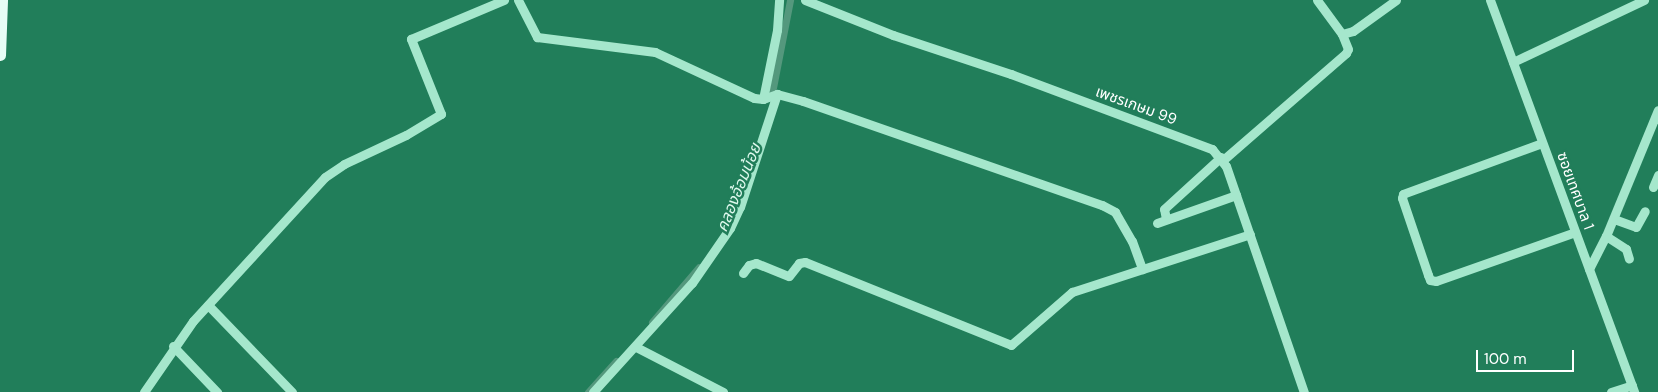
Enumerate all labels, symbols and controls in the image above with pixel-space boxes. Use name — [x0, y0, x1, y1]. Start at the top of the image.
street label: เพชรเกษม 99 — [1093, 83, 1179, 129]
water label: คลองอ้อมน้อย — [713, 141, 765, 235]
street label: ซอยเทศบาล 1 — [1553, 150, 1597, 232]
scale bar — [1478, 340, 1576, 372]
text: 100 m — [1484, 349, 1527, 369]

